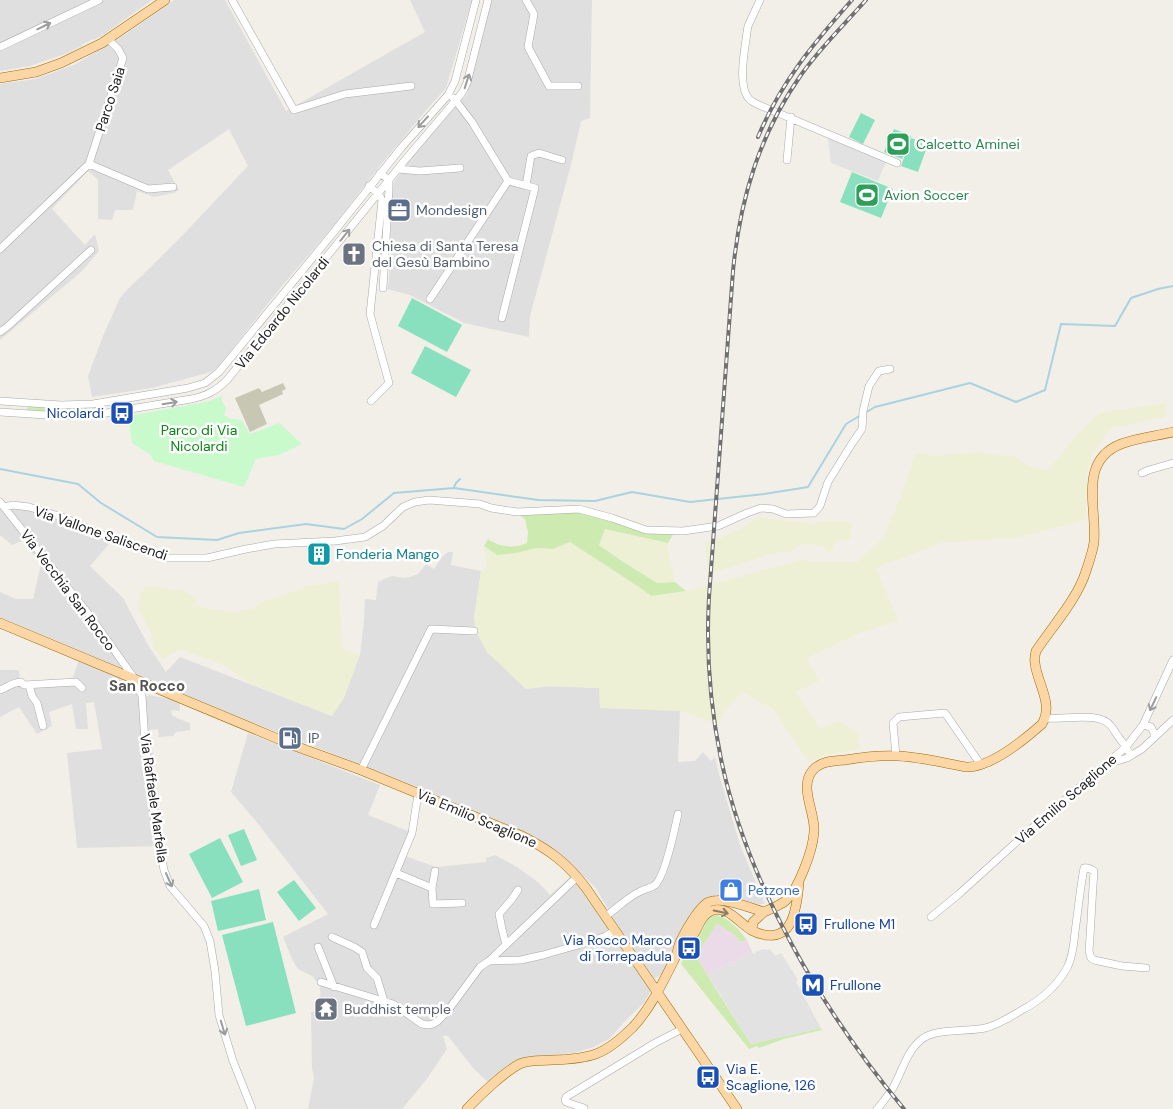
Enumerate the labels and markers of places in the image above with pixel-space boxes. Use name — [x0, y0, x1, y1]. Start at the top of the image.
sports icon: Calcetto Aminei — [885, 131, 911, 157]
place label: Calcetto Aminei — [916, 135, 1020, 153]
sports icon: Avion Soccer — [854, 182, 880, 208]
place label: Avion Soccer — [884, 186, 969, 204]
office icon: Mondesign — [386, 197, 412, 223]
place label: Mondesign — [416, 201, 487, 219]
place label: Chiesa di Santa Teresa del Gesù Bambino — [372, 237, 518, 271]
church icon: Chiesa di Santa Teresa del Gesù Bambino — [341, 241, 367, 267]
bus stop icon: Nicolardi — [109, 400, 135, 426]
place label: Nicolardi — [47, 404, 104, 422]
building icon: Fonderia Mango — [306, 541, 332, 567]
place label: Fonderia Mango — [336, 545, 439, 563]
fuel station icon: IP — [277, 725, 303, 751]
place label: IP — [308, 729, 319, 747]
shop icon: Petzone — [718, 877, 744, 903]
place label: Petzone — [748, 881, 800, 899]
bus stop icon: Frullone M1 — [793, 911, 819, 937]
place label: Frullone M1 — [824, 915, 895, 933]
place label: Via Rocco Marco di Torrepadula — [563, 931, 672, 965]
bus stop icon: Via Rocco Marco di Torrepadula — [676, 935, 702, 961]
metro station icon: Frullone — [800, 972, 826, 998]
place label: Frullone — [830, 976, 881, 994]
temple icon: Buddhist temple — [313, 996, 339, 1022]
place label: Buddhist temple — [344, 1000, 451, 1018]
place label: Via E. Scaglione, 126 — [726, 1060, 816, 1094]
bus stop icon: Via E. Scaglione, 126 — [695, 1064, 721, 1090]

